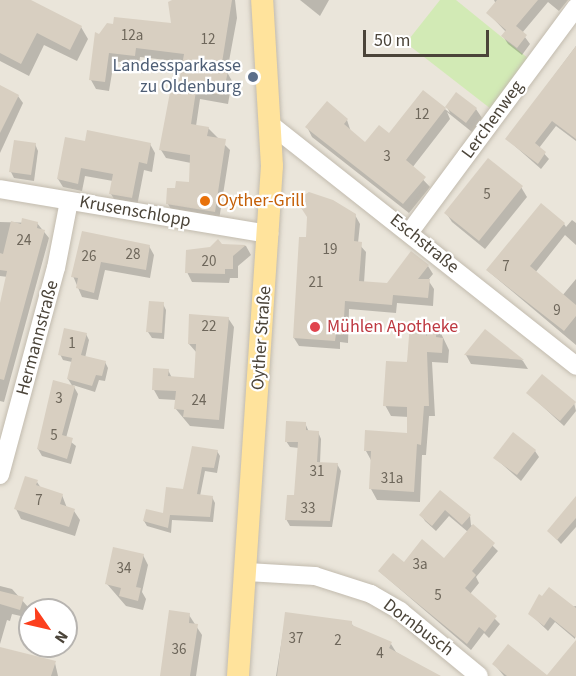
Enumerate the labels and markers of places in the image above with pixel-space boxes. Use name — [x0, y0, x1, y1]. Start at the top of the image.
place label: Landessparkasse zu Oldenburg — [112, 56, 241, 98]
marker: Landessparkasse zu Oldenburg — [246, 70, 260, 84]
place label: Oyther-Grill — [217, 190, 305, 212]
marker: Oyther-Grill — [198, 194, 212, 208]
place label: Mühlen Apotheke — [327, 316, 458, 338]
marker: Mühlen Apotheke — [308, 320, 322, 334]

